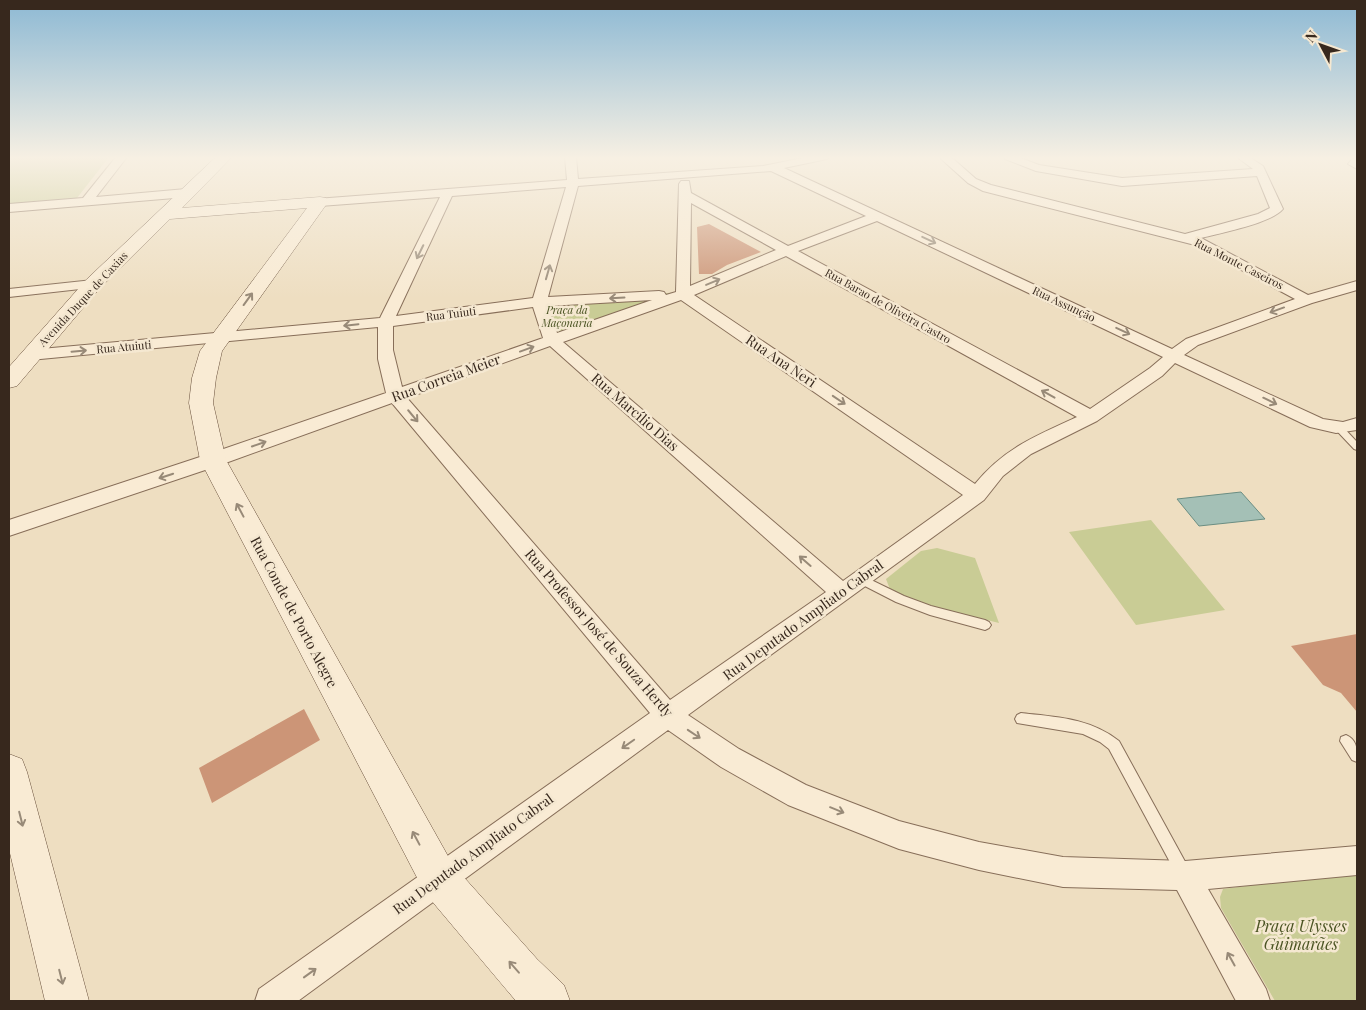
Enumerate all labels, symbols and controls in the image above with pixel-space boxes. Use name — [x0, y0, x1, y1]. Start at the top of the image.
north arrow — [1296, 20, 1346, 70]
text: N — [1300, 26, 1321, 46]
one-way arrow — [921, 235, 936, 245]
street label: Rua Monte Caseiros — [1192, 235, 1286, 293]
one-way arrow — [414, 244, 424, 259]
street label: Avenida Duque de Caxias — [34, 248, 131, 350]
one-way arrow — [543, 264, 553, 280]
street label: Rua Barao de Oliveira Castro — [823, 265, 954, 346]
one-way arrow — [705, 276, 720, 286]
street label: Rua Assunção — [1030, 282, 1098, 325]
one-way arrow — [243, 293, 254, 306]
one-way arrow — [610, 293, 626, 302]
park label: Praça da Maçonaria — [540, 302, 593, 330]
street label: Rua Tuiuti — [425, 303, 477, 324]
one-way arrow — [1270, 306, 1286, 315]
one-way arrow — [344, 320, 360, 330]
one-way arrow — [1115, 327, 1130, 337]
street label: Rua Ana Neri — [742, 330, 820, 391]
street label: Rua Atuiuti — [96, 337, 152, 356]
one-way arrow — [519, 344, 534, 353]
one-way arrow — [70, 346, 86, 356]
street label: Rua Correia Meier — [389, 349, 504, 406]
street label: Rua Marcílio Dias — [588, 368, 683, 455]
one-way arrow — [1041, 389, 1056, 399]
one-way arrow — [832, 395, 846, 406]
one-way arrow — [1262, 397, 1277, 406]
one-way arrow — [408, 409, 419, 422]
one-way arrow — [250, 439, 266, 448]
one-way arrow — [159, 471, 175, 481]
one-way arrow — [234, 503, 244, 518]
street label: Rua Conde de Porto Alegre — [247, 533, 342, 691]
street label: Rua Professor José de Souza Herdy — [521, 545, 678, 721]
street label: Rua Deputado Ampliato Cabral — [719, 555, 887, 684]
one-way arrow — [799, 555, 812, 566]
one-way arrow — [687, 729, 701, 739]
one-way arrow — [621, 739, 635, 749]
street label: Rua Deputado Ampliato Cabral — [389, 789, 557, 918]
one-way arrow — [829, 806, 844, 815]
one-way arrow — [17, 811, 26, 827]
one-way arrow — [411, 831, 420, 846]
park label: Praça Ulysses Guimarães — [1254, 915, 1347, 954]
one-way arrow — [1225, 952, 1235, 966]
one-way arrow — [509, 961, 520, 974]
one-way arrow — [303, 967, 316, 978]
one-way arrow — [56, 968, 66, 984]

